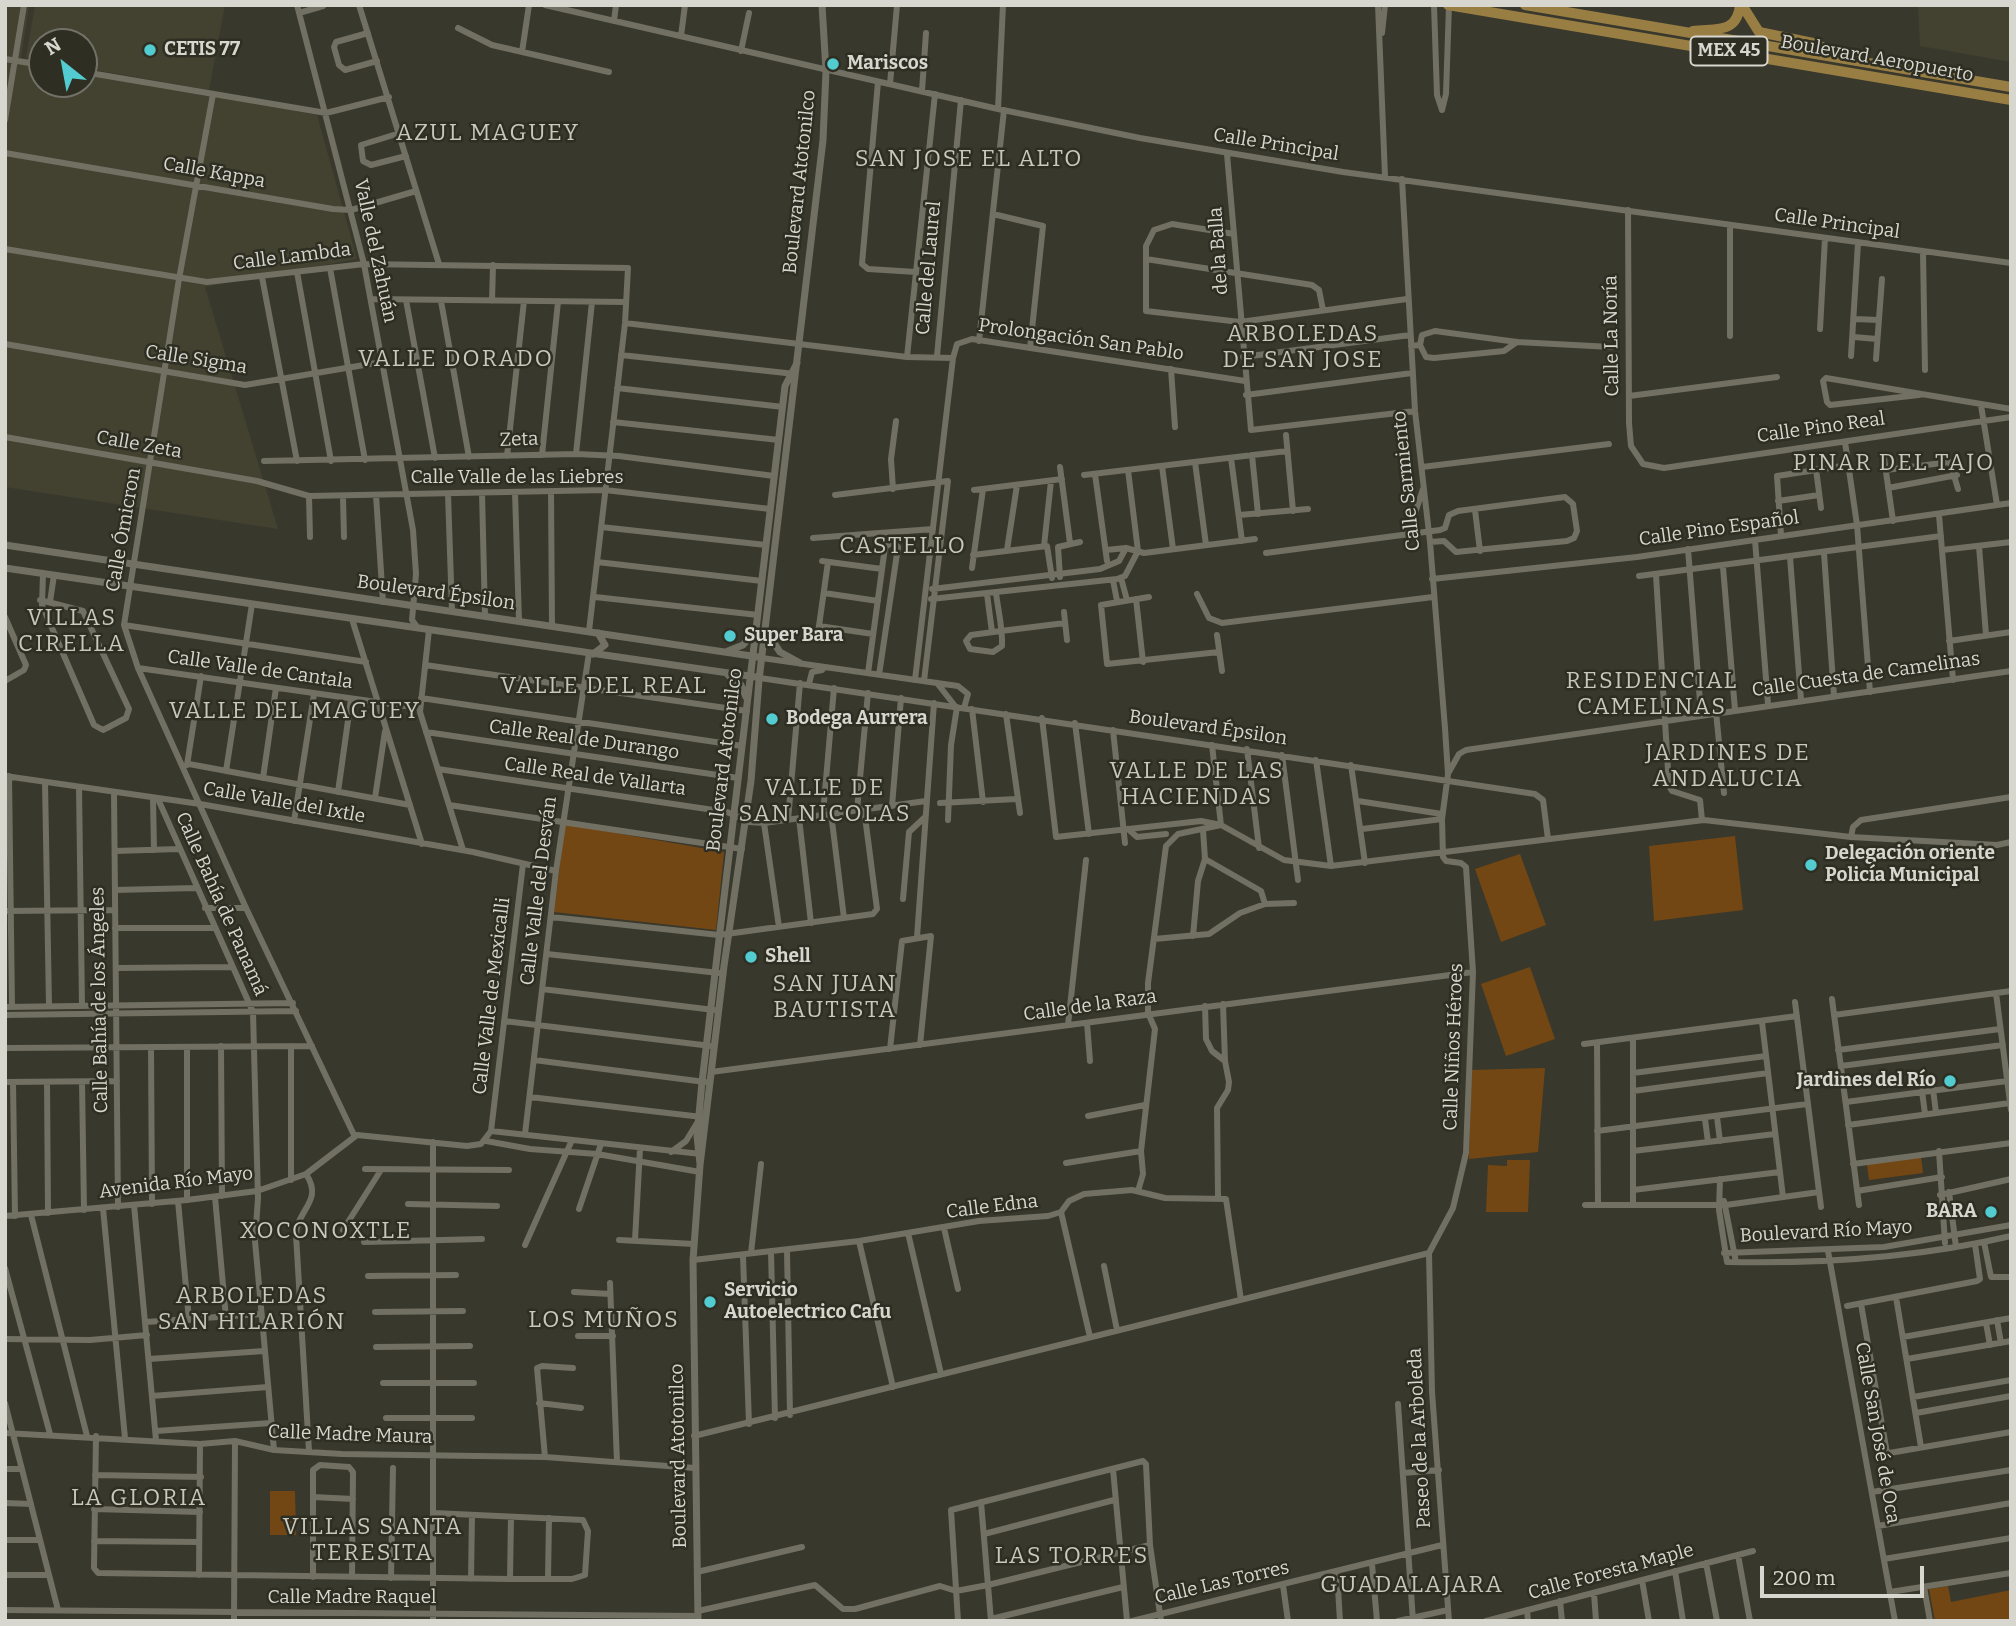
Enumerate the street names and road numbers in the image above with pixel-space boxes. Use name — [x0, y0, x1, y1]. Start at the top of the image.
street label: Boulevard Aeropuerto — [1779, 31, 1975, 87]
road number: MEX 45 — [1690, 36, 1768, 66]
street label: Boulevard Atotonilco — [779, 89, 821, 275]
street label: Calle Principal — [1212, 124, 1340, 166]
street label: Calle Kappa — [161, 153, 267, 193]
street label: Valle del Zahuán — [349, 177, 401, 325]
street label: Calle del Laurel — [912, 200, 946, 336]
street label: Calle Principal — [1773, 204, 1901, 244]
street label: de la Balla — [1205, 206, 1233, 296]
street label: Calle Lambda — [232, 238, 352, 276]
street label: Calle La Noría — [1600, 275, 1624, 397]
street label: Prolongación San Pablo — [977, 314, 1185, 366]
street label: Calle Sigma — [143, 341, 249, 379]
street label: Calle Pino Real — [1755, 408, 1887, 448]
street label: Calle Sarmiento — [1388, 410, 1426, 552]
street label: Calle Zeta — [94, 426, 184, 464]
street label: Zeta — [499, 428, 539, 452]
street label: Calle Ómicron — [102, 466, 146, 594]
street label: Calle Valle de las Liebres — [410, 467, 624, 489]
street label: Calle Pino Español — [1637, 506, 1801, 552]
street label: Boulevard Épsilon — [355, 571, 517, 615]
street label: Calle Valle de Cantala — [166, 646, 354, 694]
street label: Calle Cuesta de Camelinas — [1750, 648, 1982, 702]
street label: Boulevard Atotonilco — [702, 667, 748, 853]
street label: Boulevard Épsilon — [1127, 706, 1289, 750]
street label: Calle Real de Durango — [487, 715, 681, 765]
street label: Calle Real de Vallarta — [503, 753, 687, 801]
street label: Calle Valle del Ixtle — [201, 778, 367, 828]
street label: Calle Valle del Desván — [516, 795, 562, 987]
street label: Calle Bahía de Panamá — [170, 809, 272, 999]
street label: Calle Bahía de los Ángeles — [87, 887, 113, 1113]
street label: Calle Valle de Mexicalli — [469, 896, 515, 1096]
street label: Calle Niños Héroes — [1440, 963, 1468, 1131]
street label: Calle de la Raza — [1022, 985, 1158, 1027]
street label: Avenida Río Mayo — [98, 1162, 254, 1204]
street label: Calle Edna — [945, 1190, 1039, 1224]
street label: Boulevard Río Mayo — [1739, 1216, 1913, 1248]
street label: Calle San José de Oca — [1850, 1340, 1904, 1526]
street label: Paseo de la Arboleda — [1404, 1347, 1436, 1529]
street label: Boulevard Atotonilco — [666, 1363, 692, 1549]
street label: Calle Madre Maura — [267, 1421, 433, 1449]
street label: Calle Foresta Maple — [1526, 1539, 1696, 1605]
street label: Calle Las Torres — [1152, 1556, 1292, 1610]
street label: Calle Madre Raquel — [267, 1587, 437, 1609]

